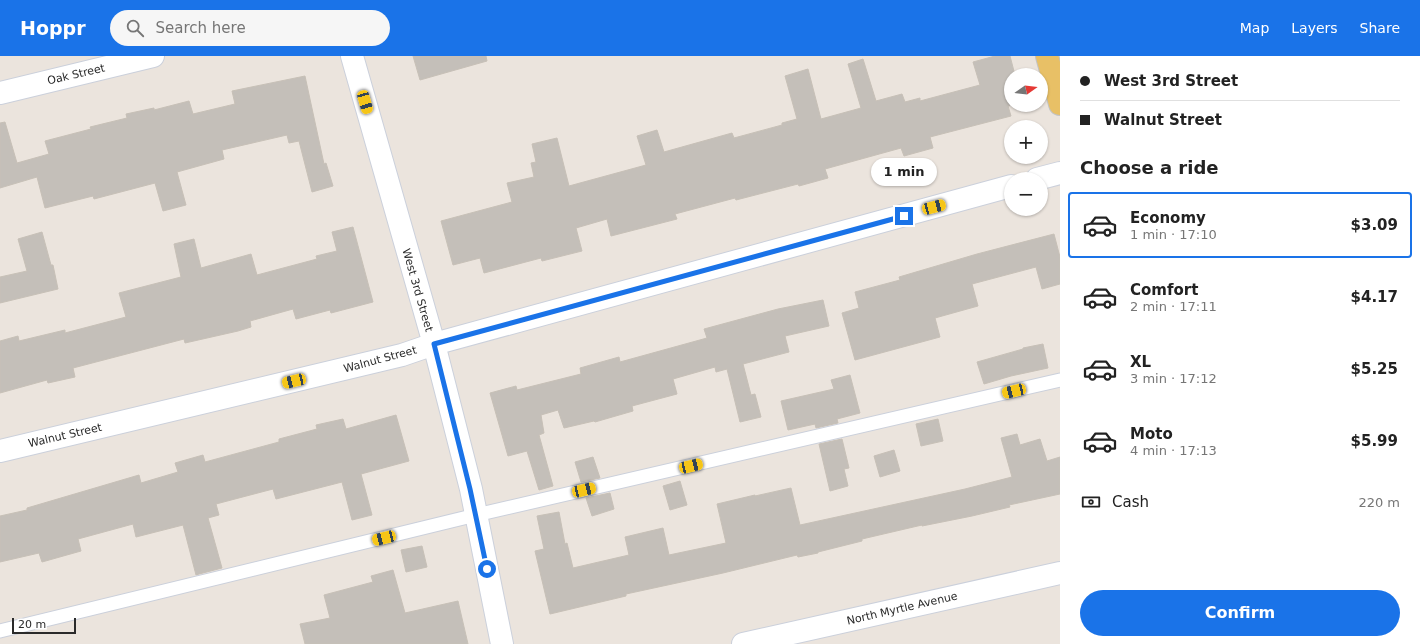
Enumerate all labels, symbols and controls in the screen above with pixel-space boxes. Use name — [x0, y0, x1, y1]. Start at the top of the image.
search box — [110, 10, 390, 46]
text: Hoppr — [20, 17, 86, 39]
icon: search — [124, 17, 146, 39]
text: Search here — [156, 19, 246, 37]
text: Map — [1240, 20, 1269, 36]
text: Layers — [1291, 20, 1338, 36]
text: Share — [1360, 20, 1400, 36]
street label: Oak Street — [46, 61, 107, 87]
north arrow — [1004, 68, 1048, 112]
map controls — [1004, 68, 1048, 216]
text: West 3rd Street — [1104, 72, 1238, 90]
car — [356, 89, 374, 115]
text: Walnut Street — [1104, 111, 1222, 129]
button: + — [1004, 120, 1048, 164]
text: Choose a ride — [1080, 157, 1219, 178]
callout: 1 min — [871, 158, 937, 186]
text: 1 min — [884, 164, 924, 179]
button: − — [1004, 172, 1048, 216]
car — [921, 198, 947, 216]
route end — [895, 207, 913, 225]
icon: car — [1082, 207, 1118, 243]
text: Economy — [1130, 209, 1206, 227]
text: $3.09 — [1351, 216, 1398, 234]
text: 1 min · 17:10 — [1130, 227, 1217, 242]
street label: West 3rd Street — [399, 247, 436, 334]
icon: car — [1082, 279, 1118, 315]
text: Comfort — [1130, 281, 1198, 299]
text: $4.17 — [1351, 288, 1398, 306]
text: 2 min · 17:11 — [1130, 299, 1217, 314]
street label: Walnut Street — [342, 343, 419, 375]
icon: car — [1082, 351, 1118, 387]
text: XL — [1130, 353, 1151, 371]
text: $5.25 — [1351, 360, 1398, 378]
text: 3 min · 17:12 — [1130, 371, 1217, 386]
car — [281, 372, 307, 390]
car — [1001, 382, 1027, 400]
street label: Walnut Street — [27, 421, 104, 450]
icon: car — [1082, 423, 1118, 459]
text: Moto — [1130, 425, 1173, 443]
text: $5.99 — [1351, 432, 1398, 450]
text: 4 min · 17:13 — [1130, 443, 1217, 458]
car — [678, 457, 704, 475]
car — [571, 481, 597, 499]
icon: cash — [1080, 491, 1102, 513]
text: Cash — [1112, 493, 1149, 511]
text: 220 m — [1358, 495, 1400, 510]
car — [371, 529, 397, 547]
route start — [478, 560, 496, 578]
street label: North Myrtle Avenue — [845, 589, 959, 628]
button: Confirm — [1080, 590, 1400, 636]
scale bar — [12, 616, 76, 635]
text: 20 m — [18, 618, 46, 631]

